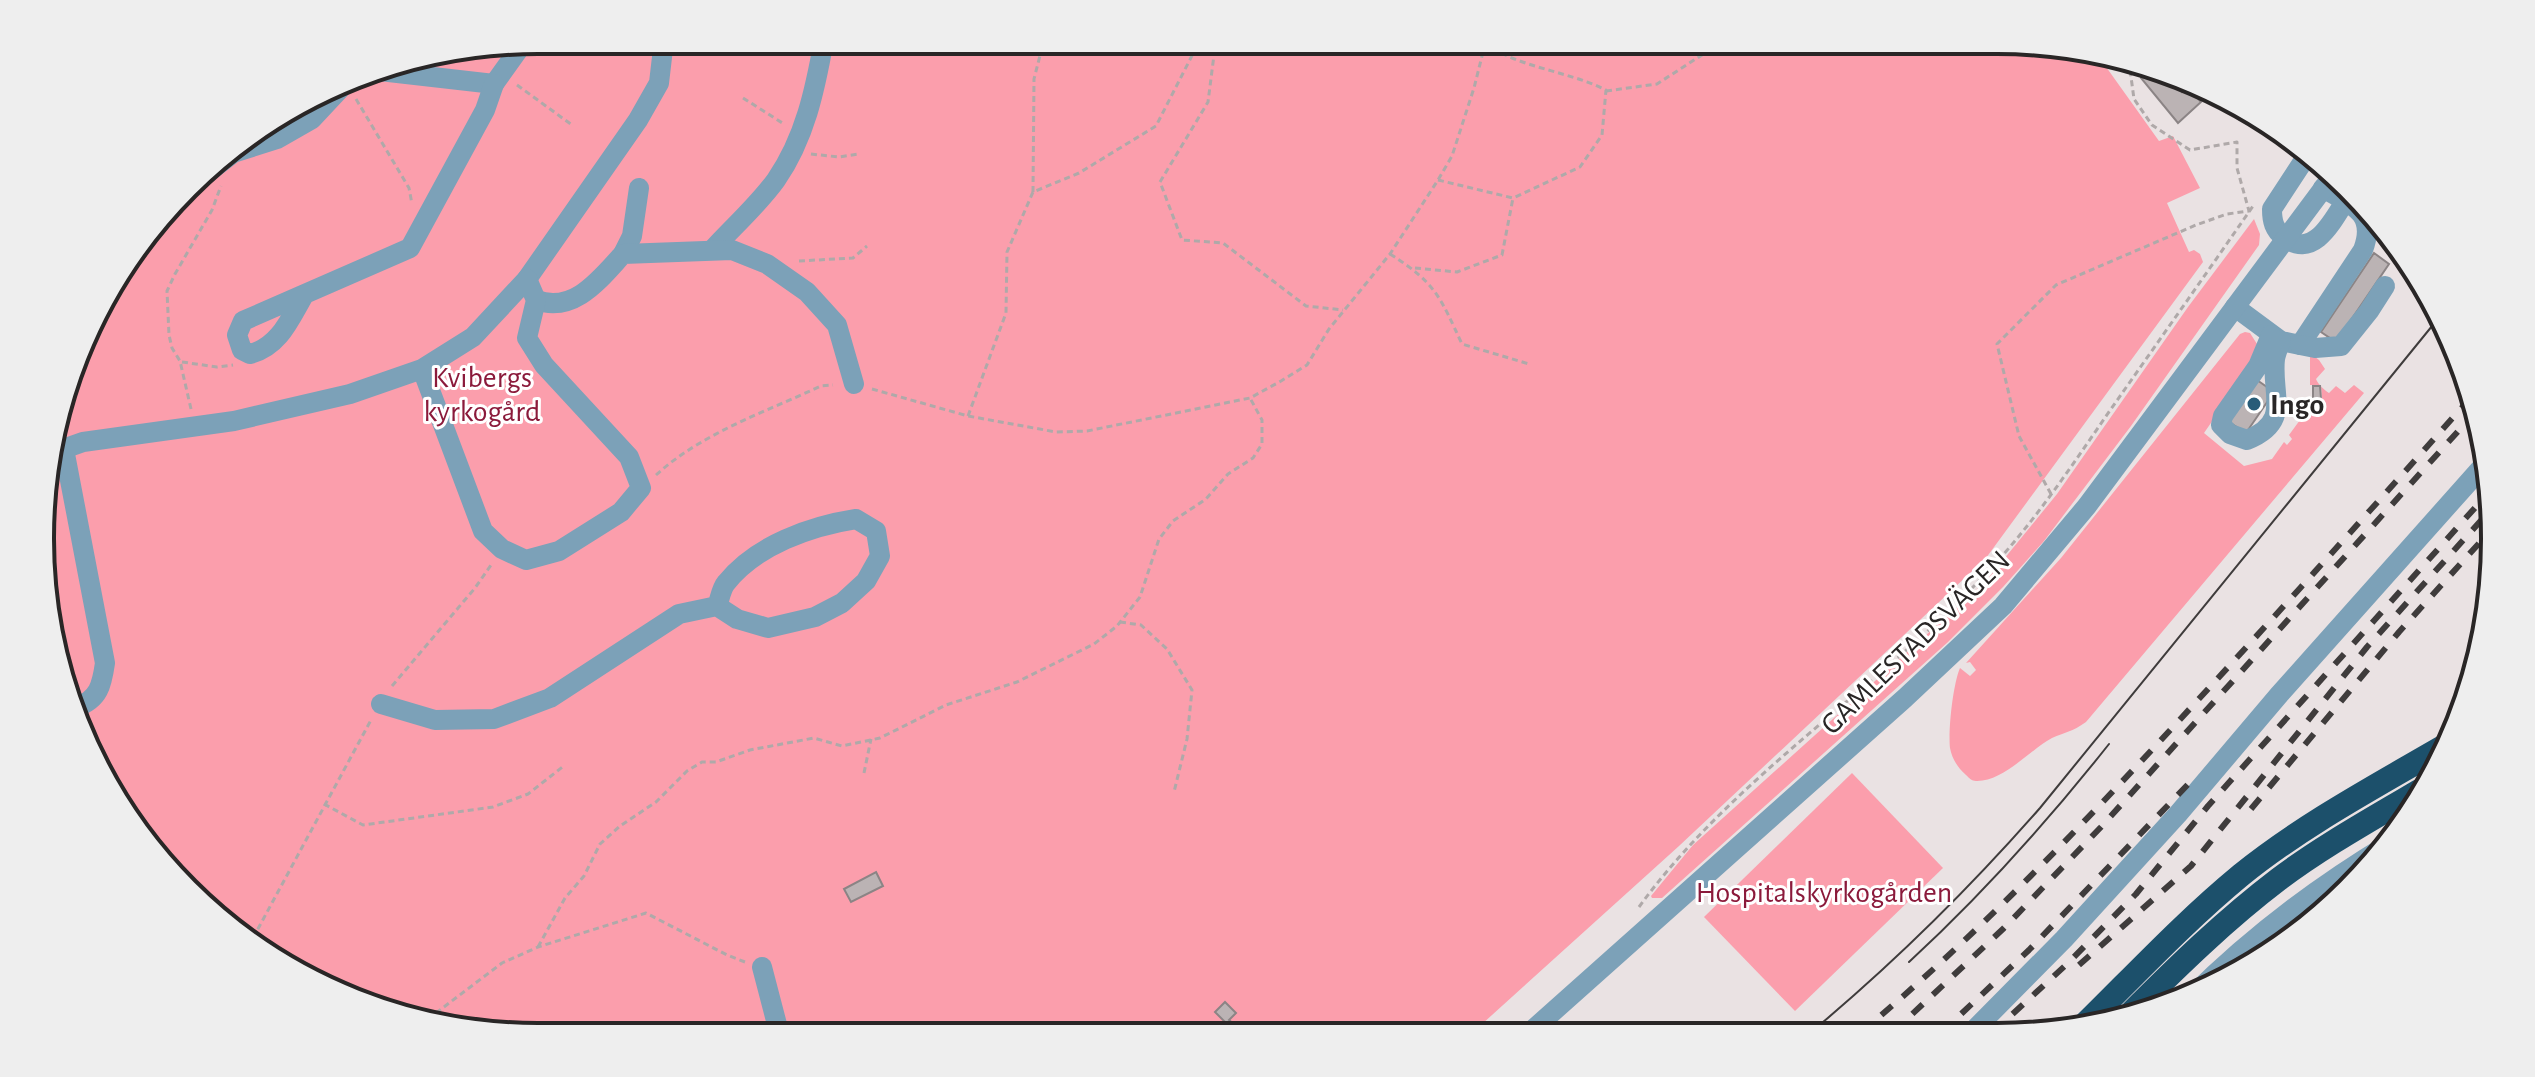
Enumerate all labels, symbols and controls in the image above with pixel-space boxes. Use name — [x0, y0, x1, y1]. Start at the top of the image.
park label: Kvibergs kyrkogård — [423, 363, 541, 427]
place label: Ingo — [2270, 390, 2324, 420]
marker: Ingo — [2245, 395, 2263, 413]
street label: GAMLESTADSVÄGEN — [1815, 544, 2016, 740]
park label: Hospitalskyrkogården — [1696, 878, 1952, 908]

